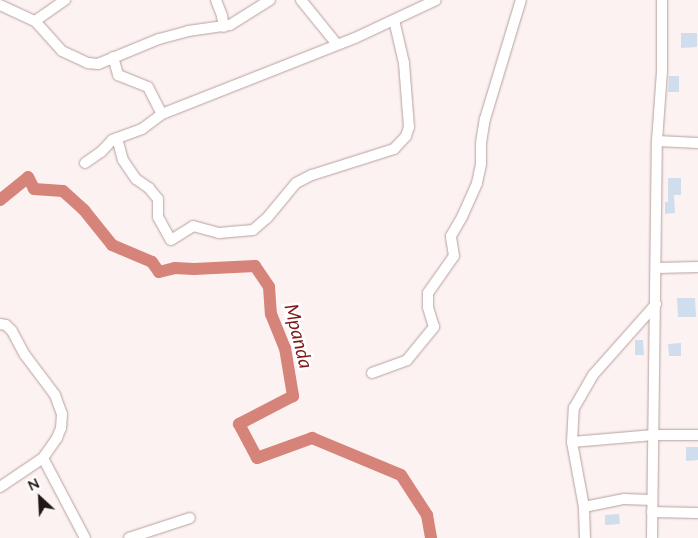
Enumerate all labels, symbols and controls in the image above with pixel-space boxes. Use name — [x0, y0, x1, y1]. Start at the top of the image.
water label: Mpanda — [280, 301, 318, 371]
north arrow — [15, 473, 65, 523]
text: N — [25, 474, 42, 494]

